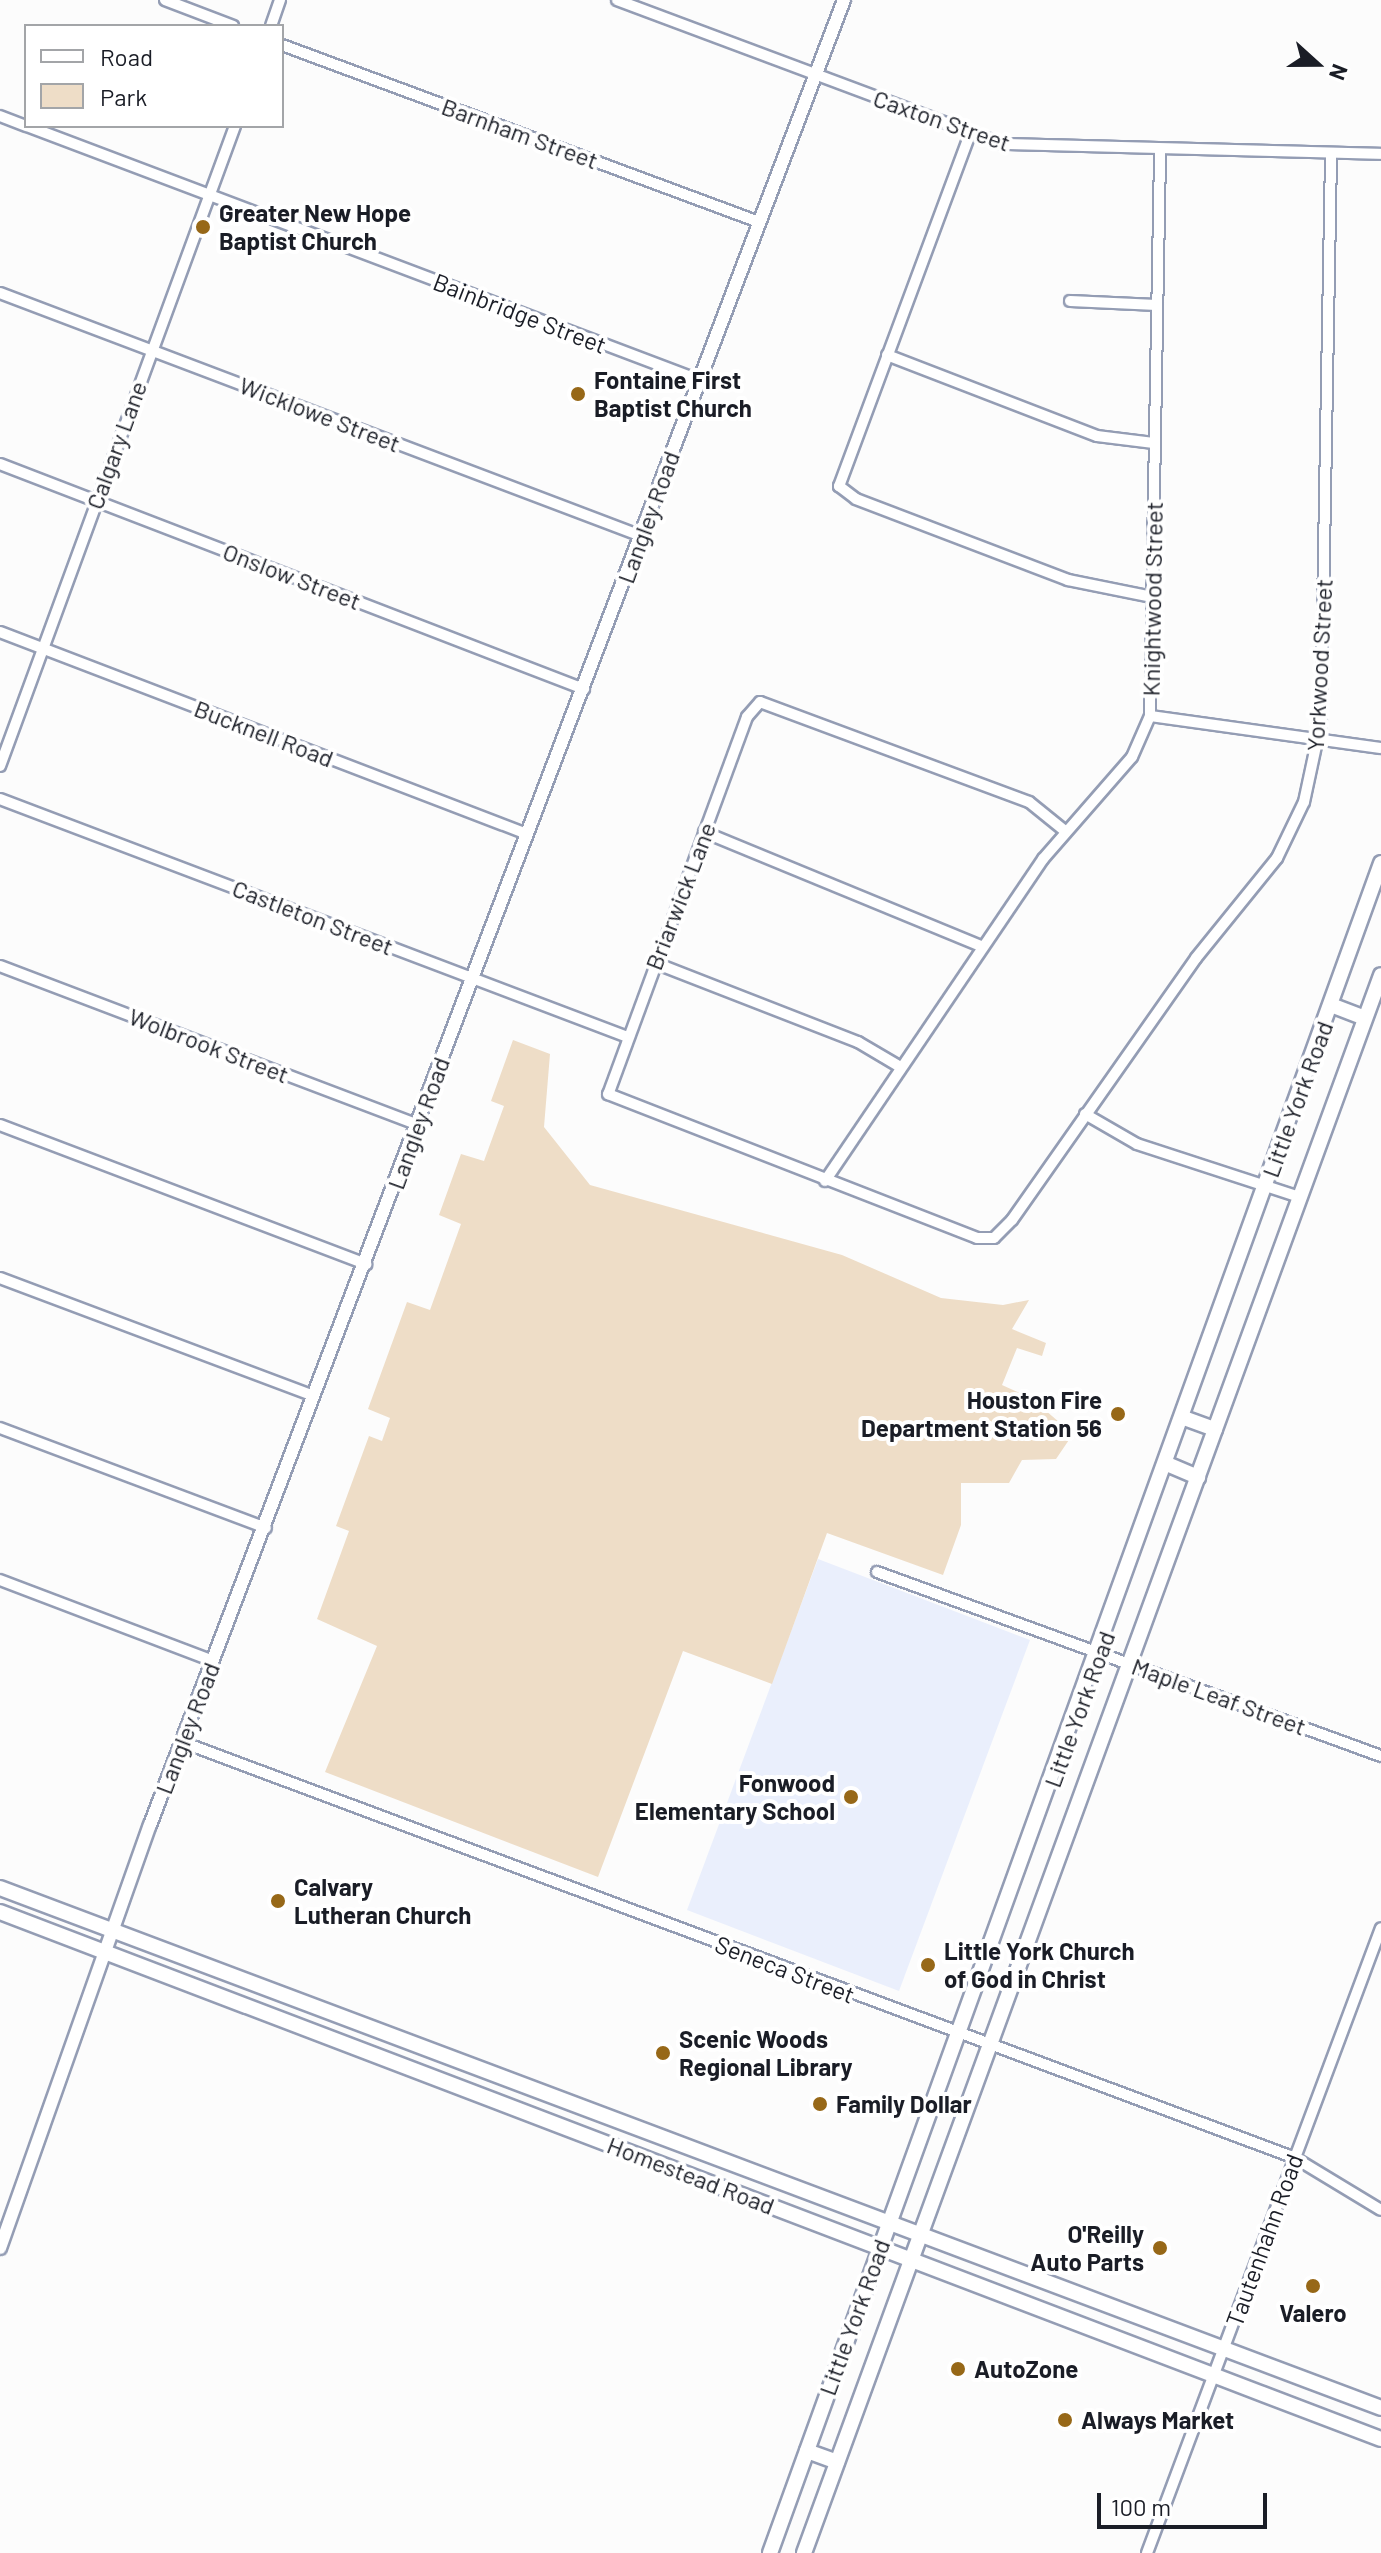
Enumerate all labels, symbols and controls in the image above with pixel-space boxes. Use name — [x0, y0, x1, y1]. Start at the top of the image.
legend — [24, 24, 284, 128]
north arrow — [1277, 24, 1357, 104]
text: Road — [100, 42, 153, 71]
text: N — [1325, 61, 1354, 84]
text: Park — [100, 82, 147, 111]
street label: Caxton Street — [870, 83, 1014, 157]
street label: Barnham Street — [438, 91, 602, 175]
place label: Greater New Hope Baptist Church — [219, 199, 411, 255]
marker: Greater New Hope Baptist Church — [194, 218, 212, 236]
street label: Bainbridge Street — [429, 267, 611, 359]
place label: Fontaine First Baptist Church — [594, 366, 752, 422]
street label: Wicklowe Street — [236, 370, 404, 458]
street label: Calgary Lane — [80, 377, 152, 513]
marker: Fontaine First Baptist Church — [569, 385, 587, 403]
street label: Langley Road — [611, 447, 685, 587]
street label: Knightwood Street — [1136, 501, 1168, 697]
street label: Onslow Street — [219, 537, 365, 615]
street label: Yorkwood Street — [1300, 578, 1338, 752]
street label: Bucknell Road — [190, 693, 338, 773]
street label: Briarwick Lane — [639, 818, 721, 974]
street label: Castleton Street — [229, 873, 397, 961]
street label: Wolbrook Street — [125, 1001, 293, 1089]
street label: Little York Road — [1255, 1017, 1339, 1181]
street label: Langley Road — [381, 1053, 455, 1193]
place label: Houston Fire Department Station 56 — [861, 1386, 1102, 1442]
marker: Houston Fire Department Station 56 — [1109, 1405, 1127, 1423]
street label: Little York Road — [1037, 1627, 1121, 1791]
street label: Maple Leaf Street — [1128, 1651, 1310, 1741]
street label: Langley Road — [149, 1658, 225, 1798]
place label: Fonwood Elementary School — [635, 1769, 835, 1825]
marker: Fonwood Elementary School — [842, 1788, 860, 1806]
place label: Calvary Lutheran Church — [294, 1873, 471, 1929]
marker: Calvary Lutheran Church — [269, 1892, 287, 1910]
street label: Seneca Street — [711, 1929, 859, 2009]
place label: Little York Church of God in Christ — [944, 1937, 1135, 1993]
marker: Little York Church of God in Christ — [919, 1956, 937, 1974]
place label: Scenic Woods Regional Library — [679, 2025, 853, 2081]
marker: Scenic Woods Regional Library — [654, 2044, 672, 2062]
place label: Family Dollar — [836, 2090, 972, 2118]
marker: Family Dollar — [811, 2095, 829, 2113]
street label: Homestead Road — [603, 2130, 779, 2220]
street label: Tautenhahn Road — [1219, 2150, 1309, 2330]
place label: O'Reilly Auto Parts — [1030, 2220, 1144, 2276]
street label: Little York Road — [812, 2235, 896, 2399]
marker: O'Reilly Auto Parts — [1151, 2239, 1169, 2257]
marker: Valero — [1304, 2277, 1322, 2295]
place label: Valero — [1279, 2299, 1347, 2327]
place label: AutoZone — [974, 2355, 1078, 2383]
marker: AutoZone — [949, 2360, 967, 2378]
place label: Always Market — [1081, 2406, 1234, 2434]
marker: Always Market — [1056, 2411, 1074, 2429]
scale bar — [1101, 2477, 1271, 2527]
text: 100 m — [1111, 2492, 1171, 2521]

